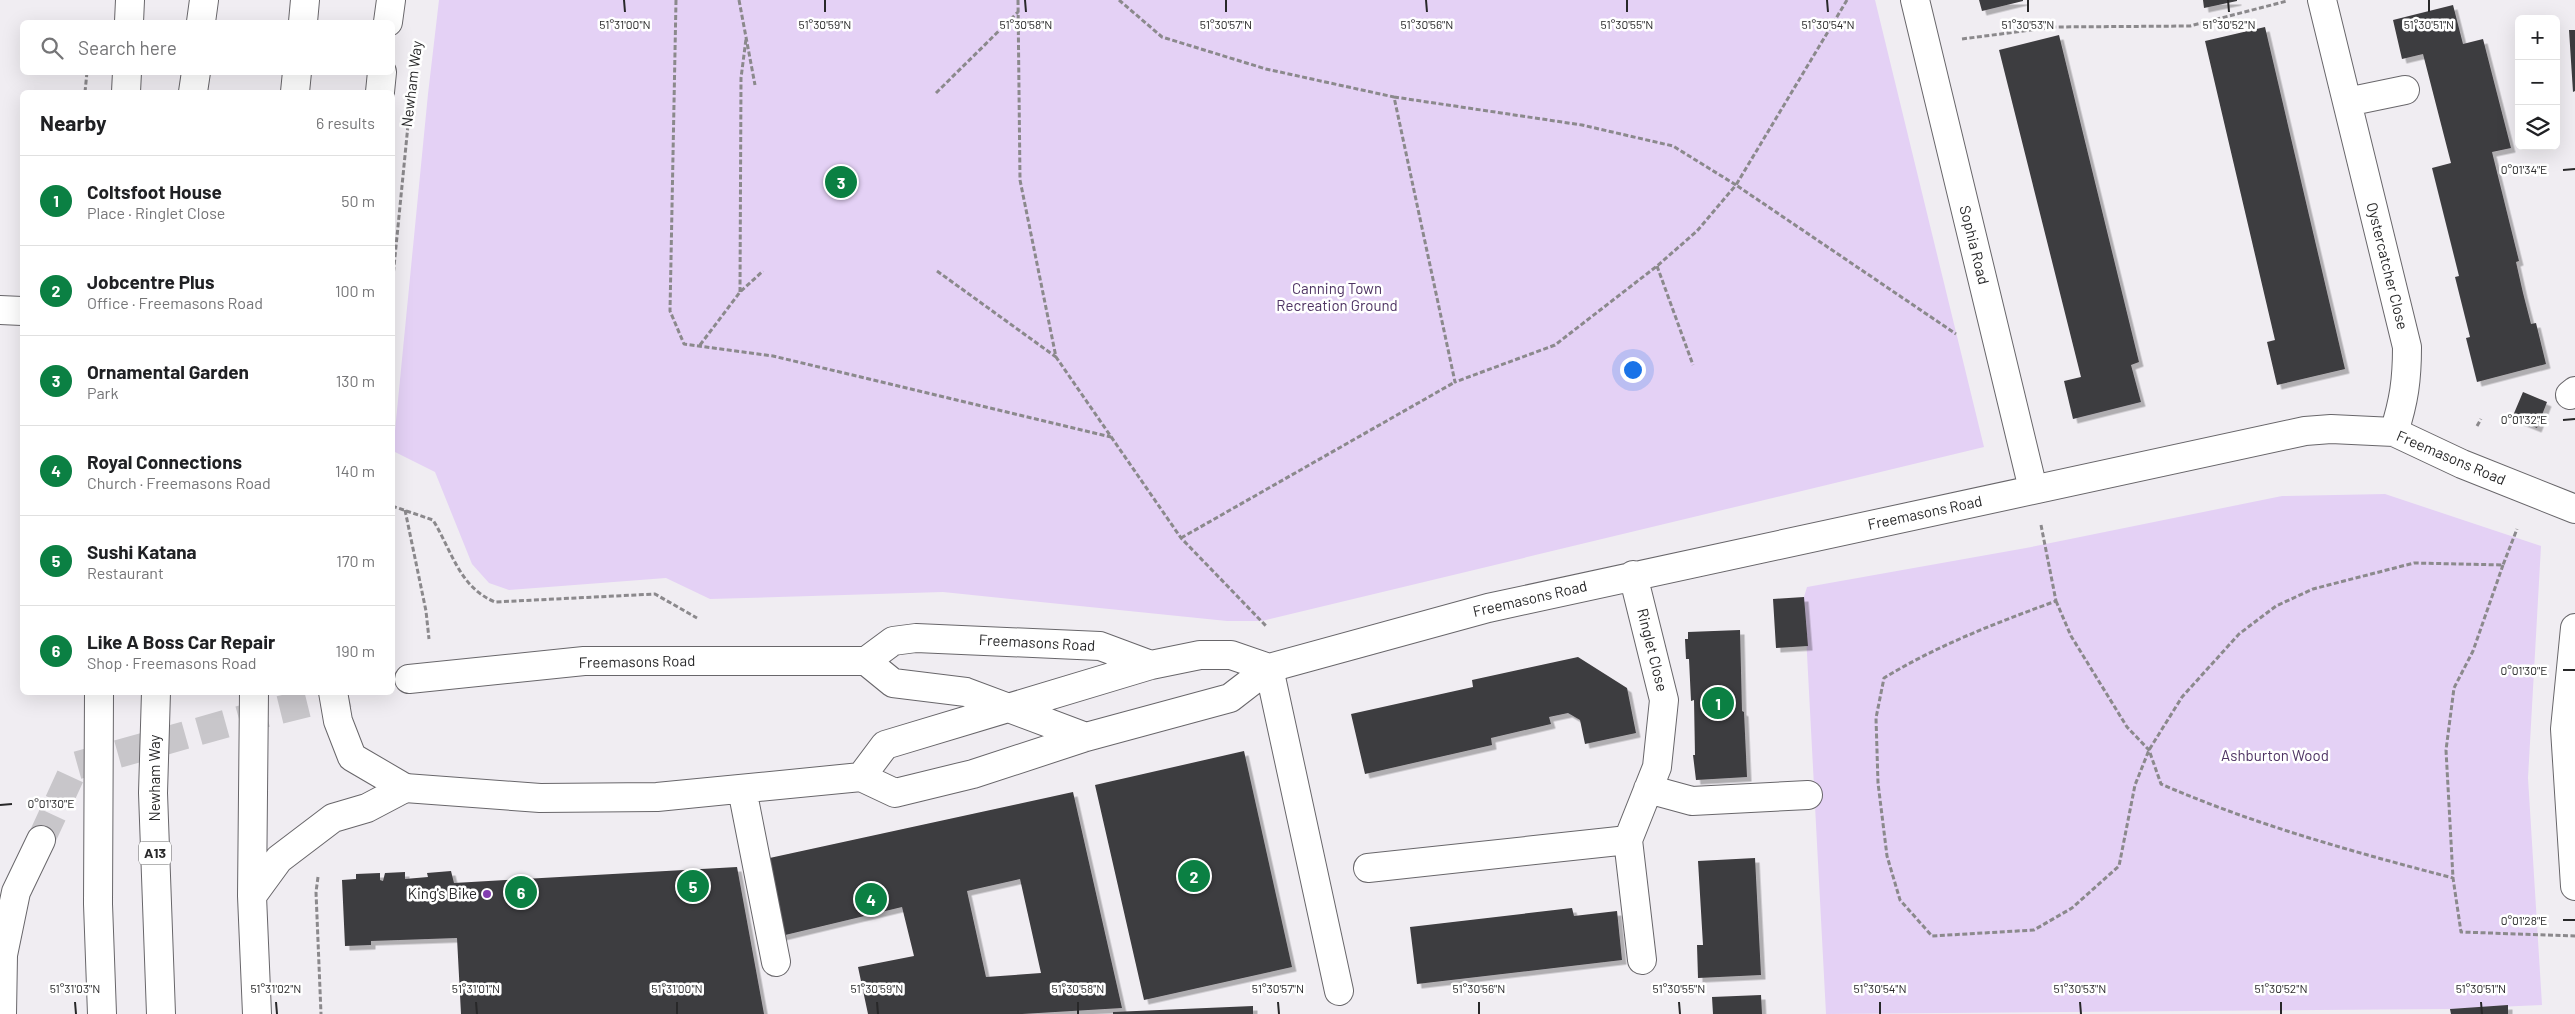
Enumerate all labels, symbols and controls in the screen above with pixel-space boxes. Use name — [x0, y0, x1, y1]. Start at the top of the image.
map controls — [2515, 15, 2560, 150]
button: + — [2515, 15, 2560, 60]
text: 51°31'00"N — [599, 17, 651, 31]
text: 51°30'59"N — [799, 17, 851, 31]
text: 51°30'58"N — [1000, 17, 1052, 31]
text: 51°30'57"N — [1200, 17, 1252, 31]
text: 51°30'56"N — [1401, 17, 1453, 31]
text: 51°30'55"N — [1601, 17, 1653, 31]
text: 51°30'54"N — [1801, 17, 1855, 31]
text: 51°30'53"N — [2002, 17, 2054, 31]
text: 51°30'52"N — [2202, 17, 2256, 31]
text: 51°30'51"N — [2404, 17, 2454, 31]
search box — [20, 20, 395, 75]
icon: search — [38, 34, 66, 62]
text: Search here — [78, 36, 177, 59]
street label: Newham Way — [397, 40, 425, 128]
button: − — [2515, 60, 2560, 105]
button: layers — [2515, 105, 2560, 150]
text: Nearby — [40, 110, 106, 135]
text: 6 results — [316, 113, 375, 132]
text: 0°01'34"E — [2501, 162, 2547, 176]
pin: 3 — [825, 163, 857, 201]
text: Coltsfoot House — [87, 180, 222, 203]
text: 1 — [53, 191, 59, 210]
text: 50 m — [341, 191, 375, 210]
street label: Oystercatcher Close — [2363, 200, 2412, 331]
text: Place · Ringlet Close — [87, 203, 225, 222]
street label: Sophia Road — [1956, 203, 1993, 286]
text: Jobcentre Plus — [87, 270, 215, 293]
park label: Canning Town Recreation Ground — [1276, 279, 1398, 314]
text: 2 — [52, 281, 60, 300]
text: 100 m — [335, 281, 375, 300]
text: Office · Freemasons Road — [87, 293, 263, 312]
your location — [1620, 357, 1646, 383]
text: Ornamental Garden — [87, 360, 249, 383]
text: 3 — [52, 371, 60, 390]
text: 130 m — [336, 371, 375, 390]
text: Park — [87, 383, 118, 402]
text: 0°01'32"E — [2501, 412, 2547, 426]
street label: Freemasons Road — [2394, 426, 2509, 488]
text: Royal Connections — [87, 450, 242, 473]
text: 4 — [51, 461, 61, 480]
text: 140 m — [335, 461, 375, 480]
text: Church · Freemasons Road — [87, 473, 271, 492]
street label: Freemasons Road — [1866, 491, 1984, 533]
text: Sushi Katana — [87, 540, 197, 563]
text: 5 — [52, 551, 60, 570]
text: 170 m — [336, 551, 375, 570]
text: Restaurant — [87, 563, 164, 582]
street label: Freemasons Road — [1471, 576, 1589, 620]
street label: Ringlet Close — [1634, 606, 1672, 693]
text: Like A Boss Car Repair — [87, 630, 275, 653]
street label: Freemasons Road — [978, 630, 1096, 654]
text: 6 — [52, 641, 60, 660]
text: 190 m — [336, 641, 375, 660]
street label: Freemasons Road — [579, 651, 695, 671]
text: Shop · Freemasons Road — [87, 653, 257, 672]
text: 0°01'30"E — [2501, 663, 2547, 677]
pin: 1 — [1702, 684, 1734, 722]
street label: Newham Way — [145, 734, 163, 821]
park label: Ashburton Wood — [2221, 746, 2329, 764]
text: 0°01'30"E — [28, 796, 74, 810]
road number: A13 — [139, 841, 171, 864]
pin: 2 — [1178, 857, 1210, 895]
pin: 5 — [677, 867, 709, 905]
pin: 6 — [505, 873, 537, 911]
pin: 4 — [855, 880, 887, 918]
place label: King's Bike — [408, 884, 477, 902]
marker: King's Bike — [481, 888, 493, 900]
text: 0°01'28"E — [2501, 913, 2547, 927]
text: 51°31'03"N — [50, 981, 100, 995]
text: 51°31'02"N — [251, 981, 301, 995]
text: 51°31'01"N — [452, 981, 500, 995]
text: 51°31'00"N — [651, 981, 703, 995]
text: 51°30'59"N — [851, 981, 903, 995]
text: 51°30'58"N — [1052, 981, 1104, 995]
text: 51°30'57"N — [1252, 981, 1304, 995]
text: 51°30'56"N — [1453, 981, 1505, 995]
text: 51°30'55"N — [1653, 981, 1705, 995]
text: 51°30'54"N — [1853, 981, 1907, 995]
text: 51°30'53"N — [2054, 981, 2106, 995]
text: 51°30'52"N — [2254, 981, 2308, 995]
text: 51°30'51"N — [2456, 981, 2506, 995]

